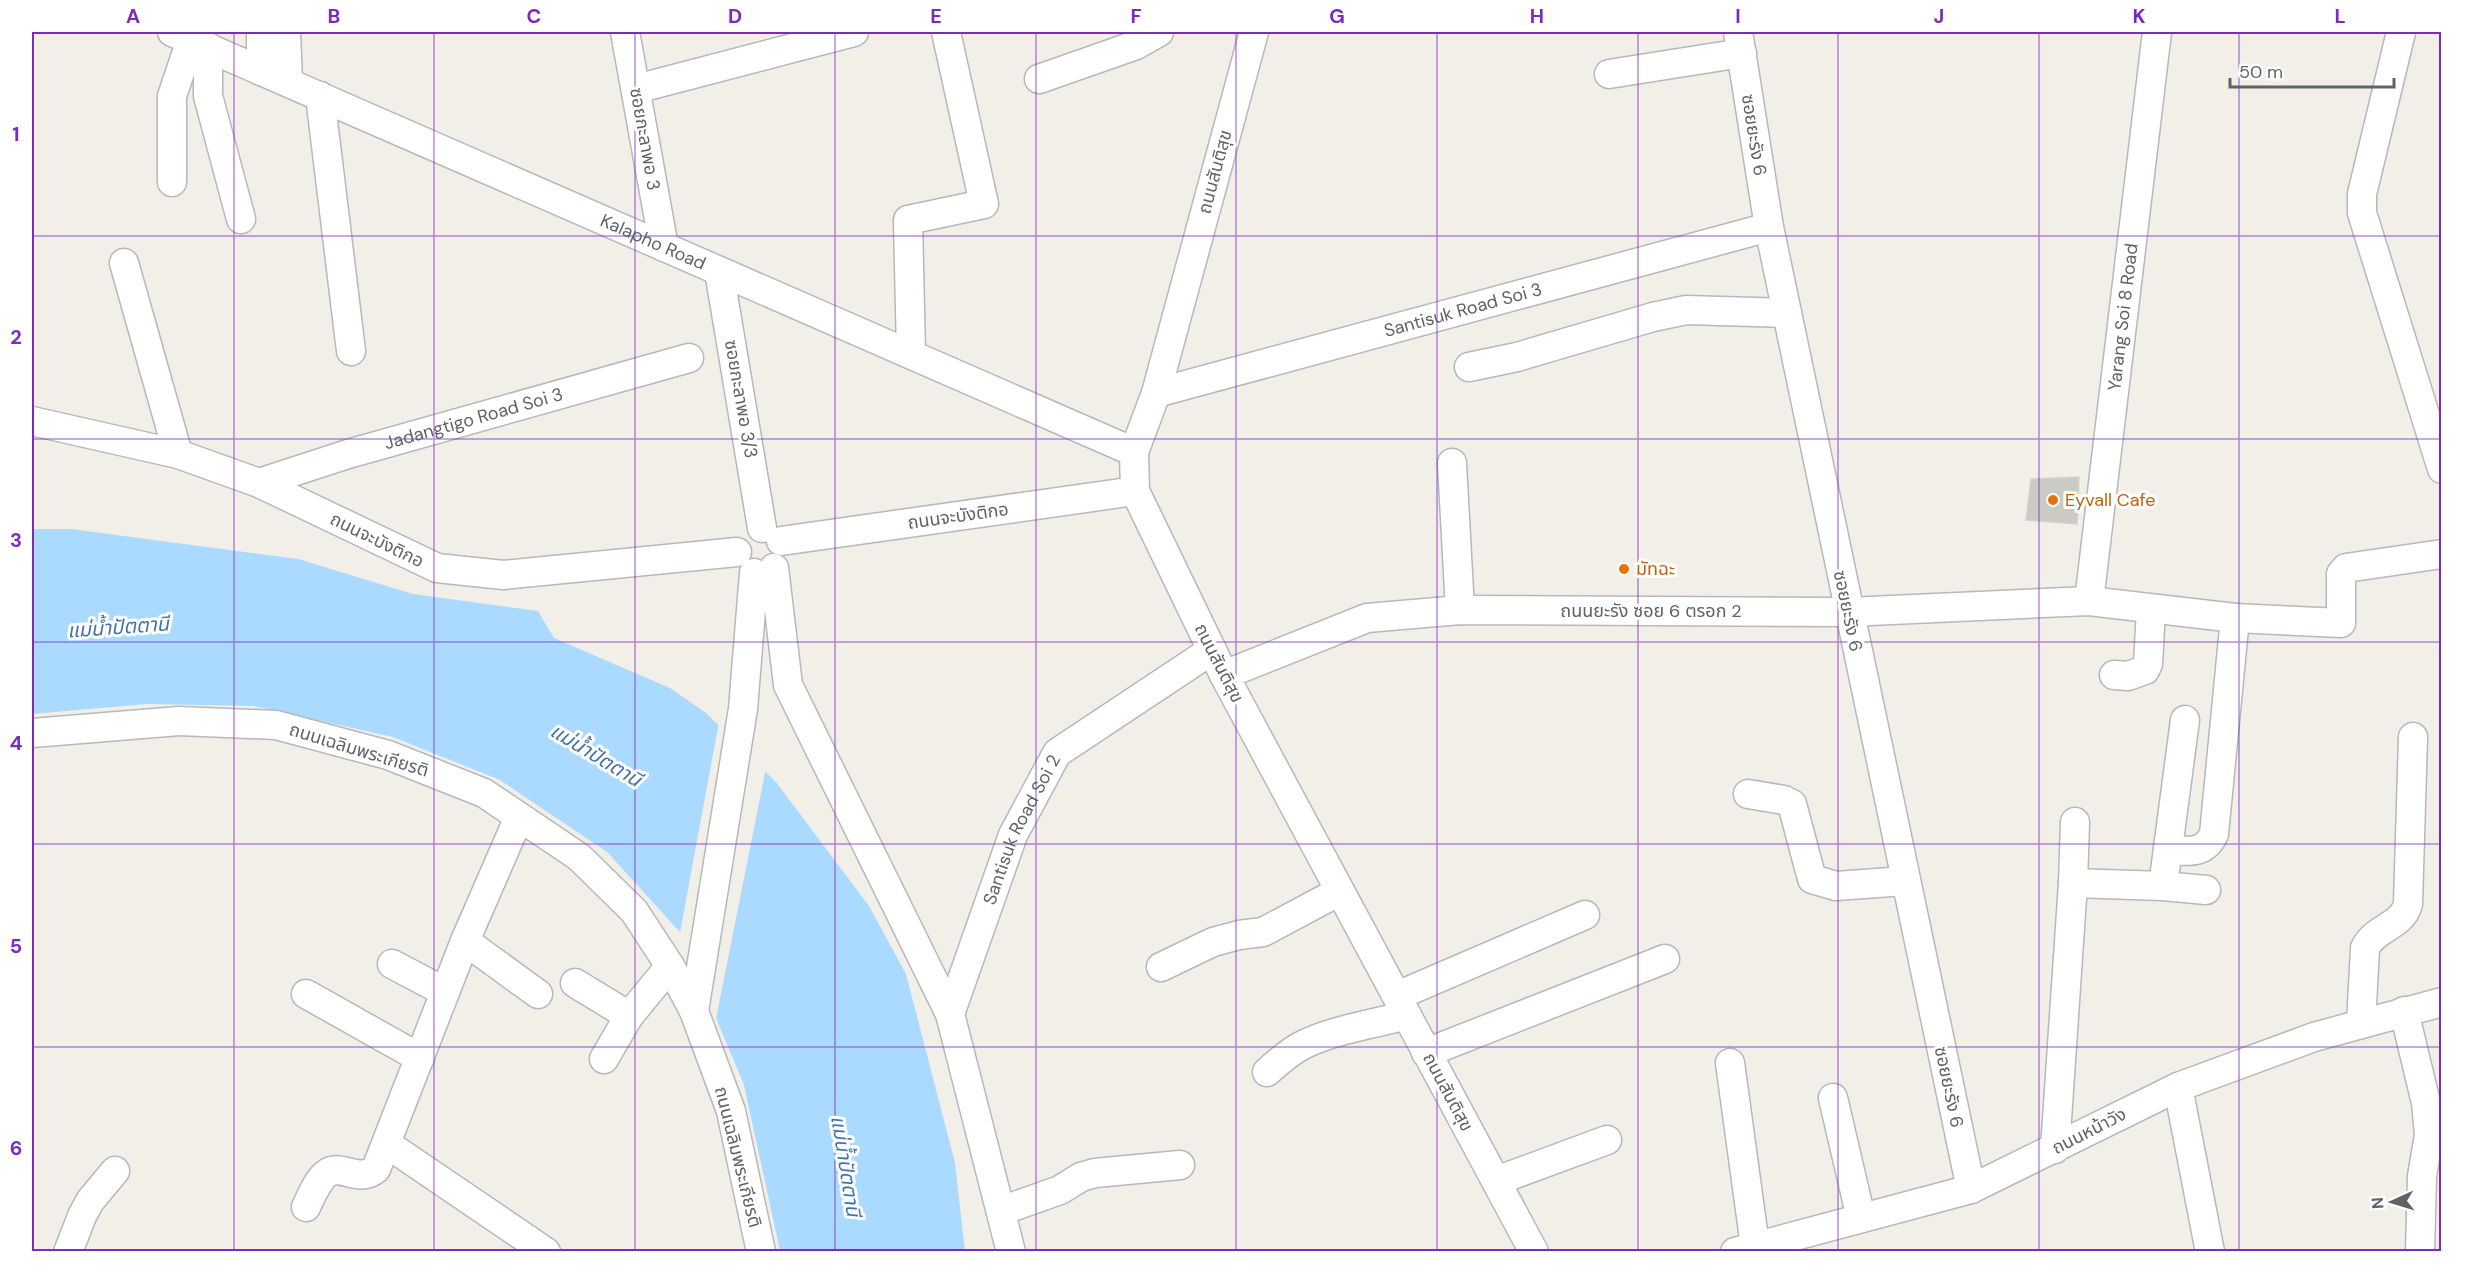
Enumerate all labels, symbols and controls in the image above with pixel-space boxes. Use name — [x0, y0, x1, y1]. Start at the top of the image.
text: A — [126, 3, 140, 29]
text: B — [328, 3, 340, 29]
text: C — [527, 3, 541, 29]
text: D — [728, 3, 742, 29]
text: E — [930, 3, 942, 29]
text: F — [1130, 3, 1142, 29]
text: G — [1329, 3, 1345, 29]
text: H — [1530, 3, 1544, 29]
text: I — [1735, 3, 1741, 29]
text: J — [1934, 3, 1944, 29]
text: K — [2132, 3, 2146, 29]
text: L — [2334, 3, 2346, 29]
scale bar — [2230, 51, 2394, 89]
text: 50 m — [2239, 60, 2283, 84]
street label: ซอยกะลาพอ 3 — [624, 86, 666, 192]
street label: ซอยยะรัง 6 — [1736, 92, 1772, 178]
text: 1 — [12, 121, 20, 147]
street label: ถนนสันติสุข — [1192, 127, 1238, 217]
street label: Kalapho Road — [597, 208, 710, 276]
street label: Yarang Soi 8 Road — [2102, 242, 2144, 392]
street label: Santisuk Road Soi 3 — [1381, 277, 1545, 343]
text: 2 — [10, 324, 22, 350]
street label: ซอยกะลาพอ 3/3 — [719, 338, 763, 460]
street label: Jadangtigo Road Soi 3 — [381, 382, 566, 455]
place label: Eyvall Cafe — [2065, 488, 2156, 512]
marker: Eyvall Cafe — [2046, 493, 2060, 507]
street label: ถนนจะบังติกอ — [906, 497, 1010, 535]
street label: ถนนจะบังติกอ — [326, 507, 428, 573]
text: 3 — [10, 527, 22, 553]
place label: มัทฉะ — [1636, 557, 1675, 581]
marker: มัทฉะ — [1617, 562, 1631, 576]
street label: ซอยยะรัง 6 — [1828, 568, 1868, 654]
street label: ถนนยะรัง ซอย 6 ตรอก 2 — [1560, 599, 1742, 623]
water label: แม่น้ำปัตตานี — [66, 609, 173, 644]
street label: ถนนสันติสุข — [1189, 619, 1249, 707]
street label: ถนนเฉลิมพระเกียรติ — [286, 717, 432, 783]
water label: แม่น้ำปัตตานี — [546, 717, 649, 794]
text: 4 — [10, 730, 23, 756]
street label: Santisuk Road Soi 2 — [977, 750, 1066, 908]
text: 5 — [10, 933, 22, 959]
street label: ซอยยะรัง 6 — [1929, 1044, 1969, 1130]
street label: ถนนสันติสุข — [1417, 1048, 1479, 1136]
street label: ถนนเฉลิมพระเกียรติ — [709, 1084, 767, 1230]
street label: ถนนหน้าวัง — [2048, 1102, 2130, 1160]
water label: แม่น้ำปัตตานี — [825, 1113, 868, 1221]
text: 6 — [10, 1135, 22, 1161]
north arrow — [2362, 1172, 2422, 1232]
text: N — [2367, 1196, 2388, 1210]

